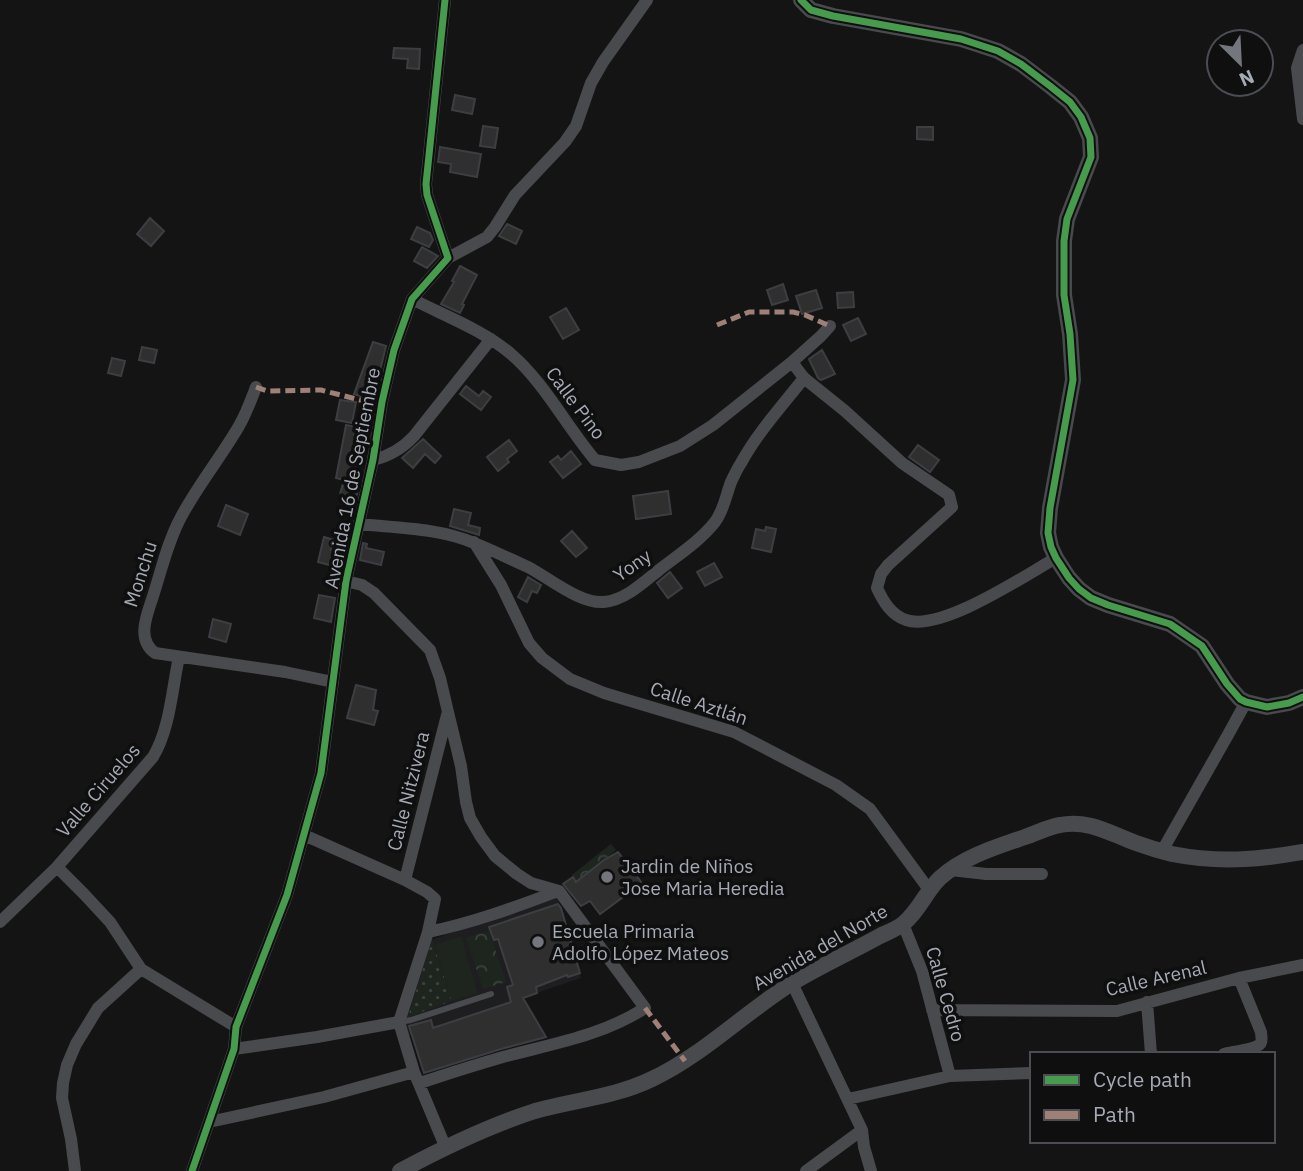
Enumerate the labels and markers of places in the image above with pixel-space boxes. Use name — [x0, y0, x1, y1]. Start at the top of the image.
place label: Jardin de Niños Jose Maria Heredia — [621, 854, 785, 900]
marker: Jardin de Niños Jose Maria Heredia — [599, 869, 615, 885]
place label: Escuela Primaria Adolfo López Mateos — [552, 919, 729, 965]
marker: Escuela Primaria Adolfo López Mateos — [530, 934, 546, 950]

